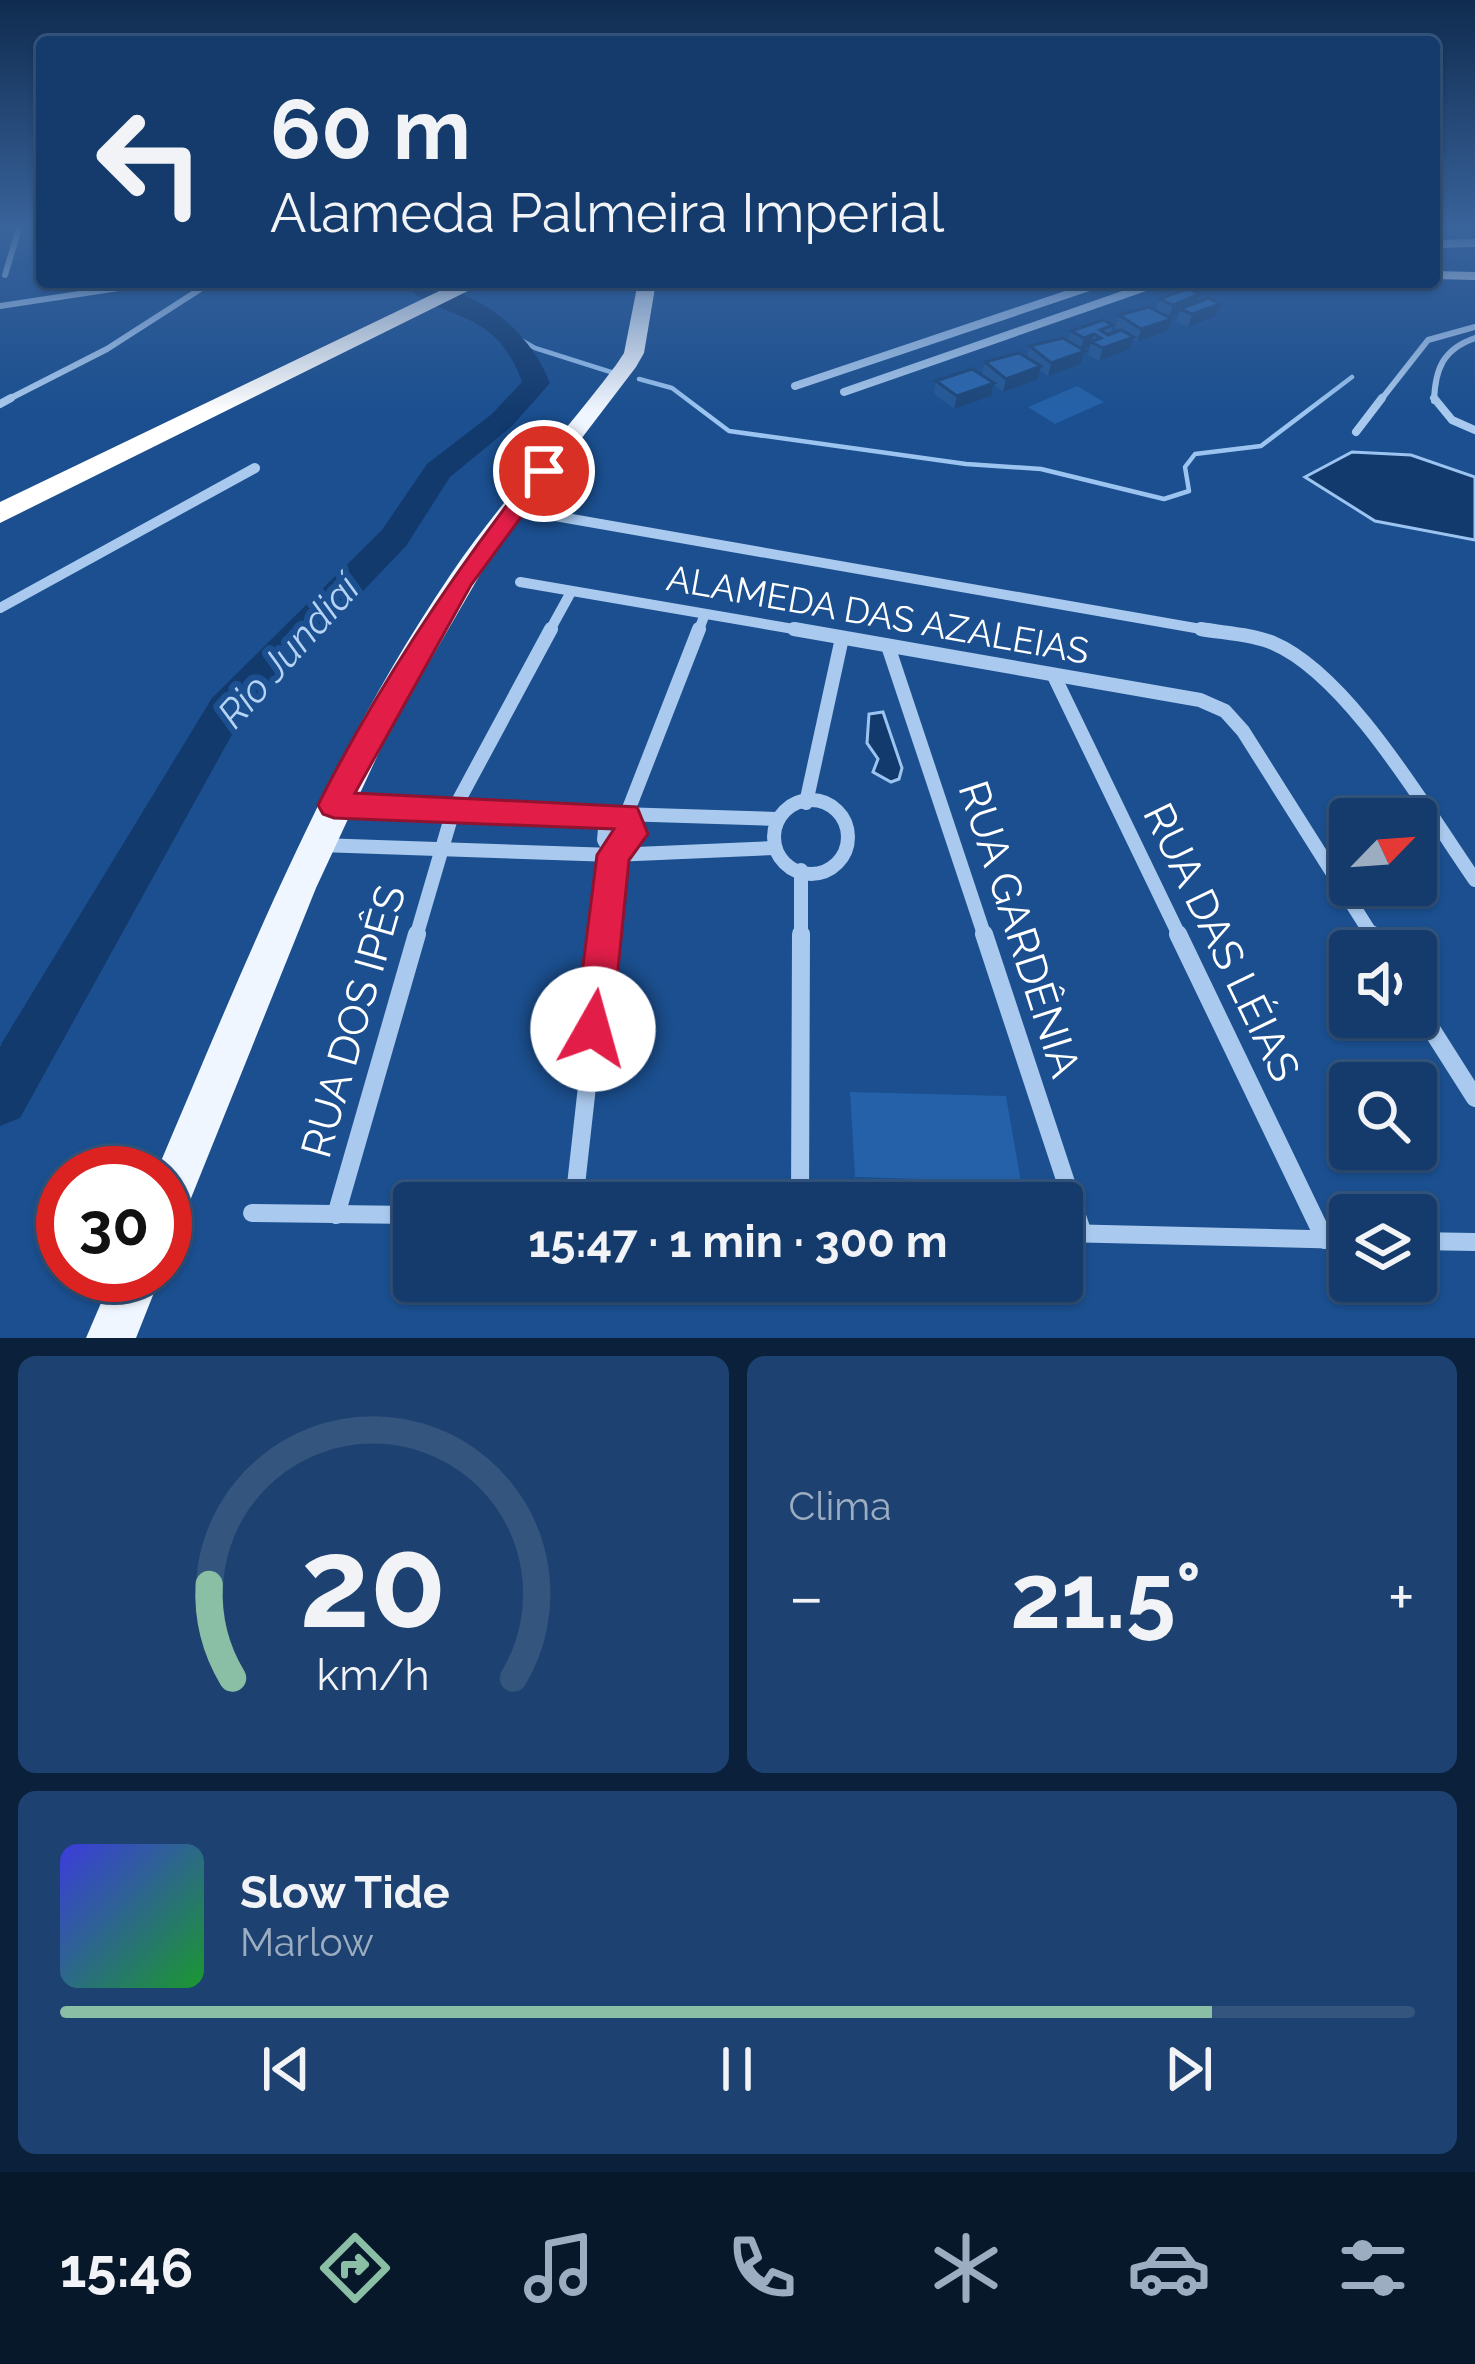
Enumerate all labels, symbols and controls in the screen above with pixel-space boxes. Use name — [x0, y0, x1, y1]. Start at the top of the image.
text: 60 m — [270, 80, 471, 179]
icon: left — [72, 84, 228, 240]
text: Alameda Palmeira Imperial — [270, 181, 944, 245]
pin — [493, 420, 595, 522]
icon: arrive — [511, 438, 577, 504]
street label: ALAMEDA DAS AZALEIAS — [664, 556, 1092, 672]
water label: Rio Jundiaí — [208, 563, 371, 737]
street label: RUA GARDÊNIA — [949, 775, 1090, 1083]
street label: RUA DAS LÉIAS — [1133, 795, 1310, 1089]
north arrow — [1329, 798, 1437, 906]
map controls — [1329, 798, 1437, 1302]
street label: RUA DOS IPÊS — [291, 879, 416, 1163]
button: sound — [1329, 930, 1437, 1038]
position arrow — [530, 966, 656, 1092]
button: search — [1329, 1062, 1437, 1170]
speed limit sign: 30 — [36, 1146, 192, 1302]
button: layers — [1329, 1194, 1437, 1302]
text: 15:47 · 1 min · 300 m — [528, 1215, 948, 1268]
text: Clima — [789, 1483, 891, 1529]
text: 20 — [300, 1510, 447, 1656]
text: 21.5° — [1010, 1543, 1201, 1649]
text: − — [789, 1558, 824, 1635]
text: + — [1388, 1558, 1415, 1635]
text: km/h — [317, 1649, 430, 1699]
text: Slow Tide — [240, 1866, 450, 1919]
text: Marlow — [240, 1919, 374, 1965]
icon: previous — [253, 2036, 319, 2102]
icon: pause — [704, 2036, 770, 2102]
icon: next — [1156, 2036, 1222, 2102]
icon: directions — [313, 2226, 397, 2310]
icon: music — [517, 2226, 601, 2310]
icon: phone — [720, 2226, 804, 2310]
icon: climate — [924, 2226, 1008, 2310]
icon: car — [1127, 2226, 1211, 2310]
icon: filters — [1331, 2226, 1415, 2310]
text: 15:46 — [60, 2236, 193, 2300]

